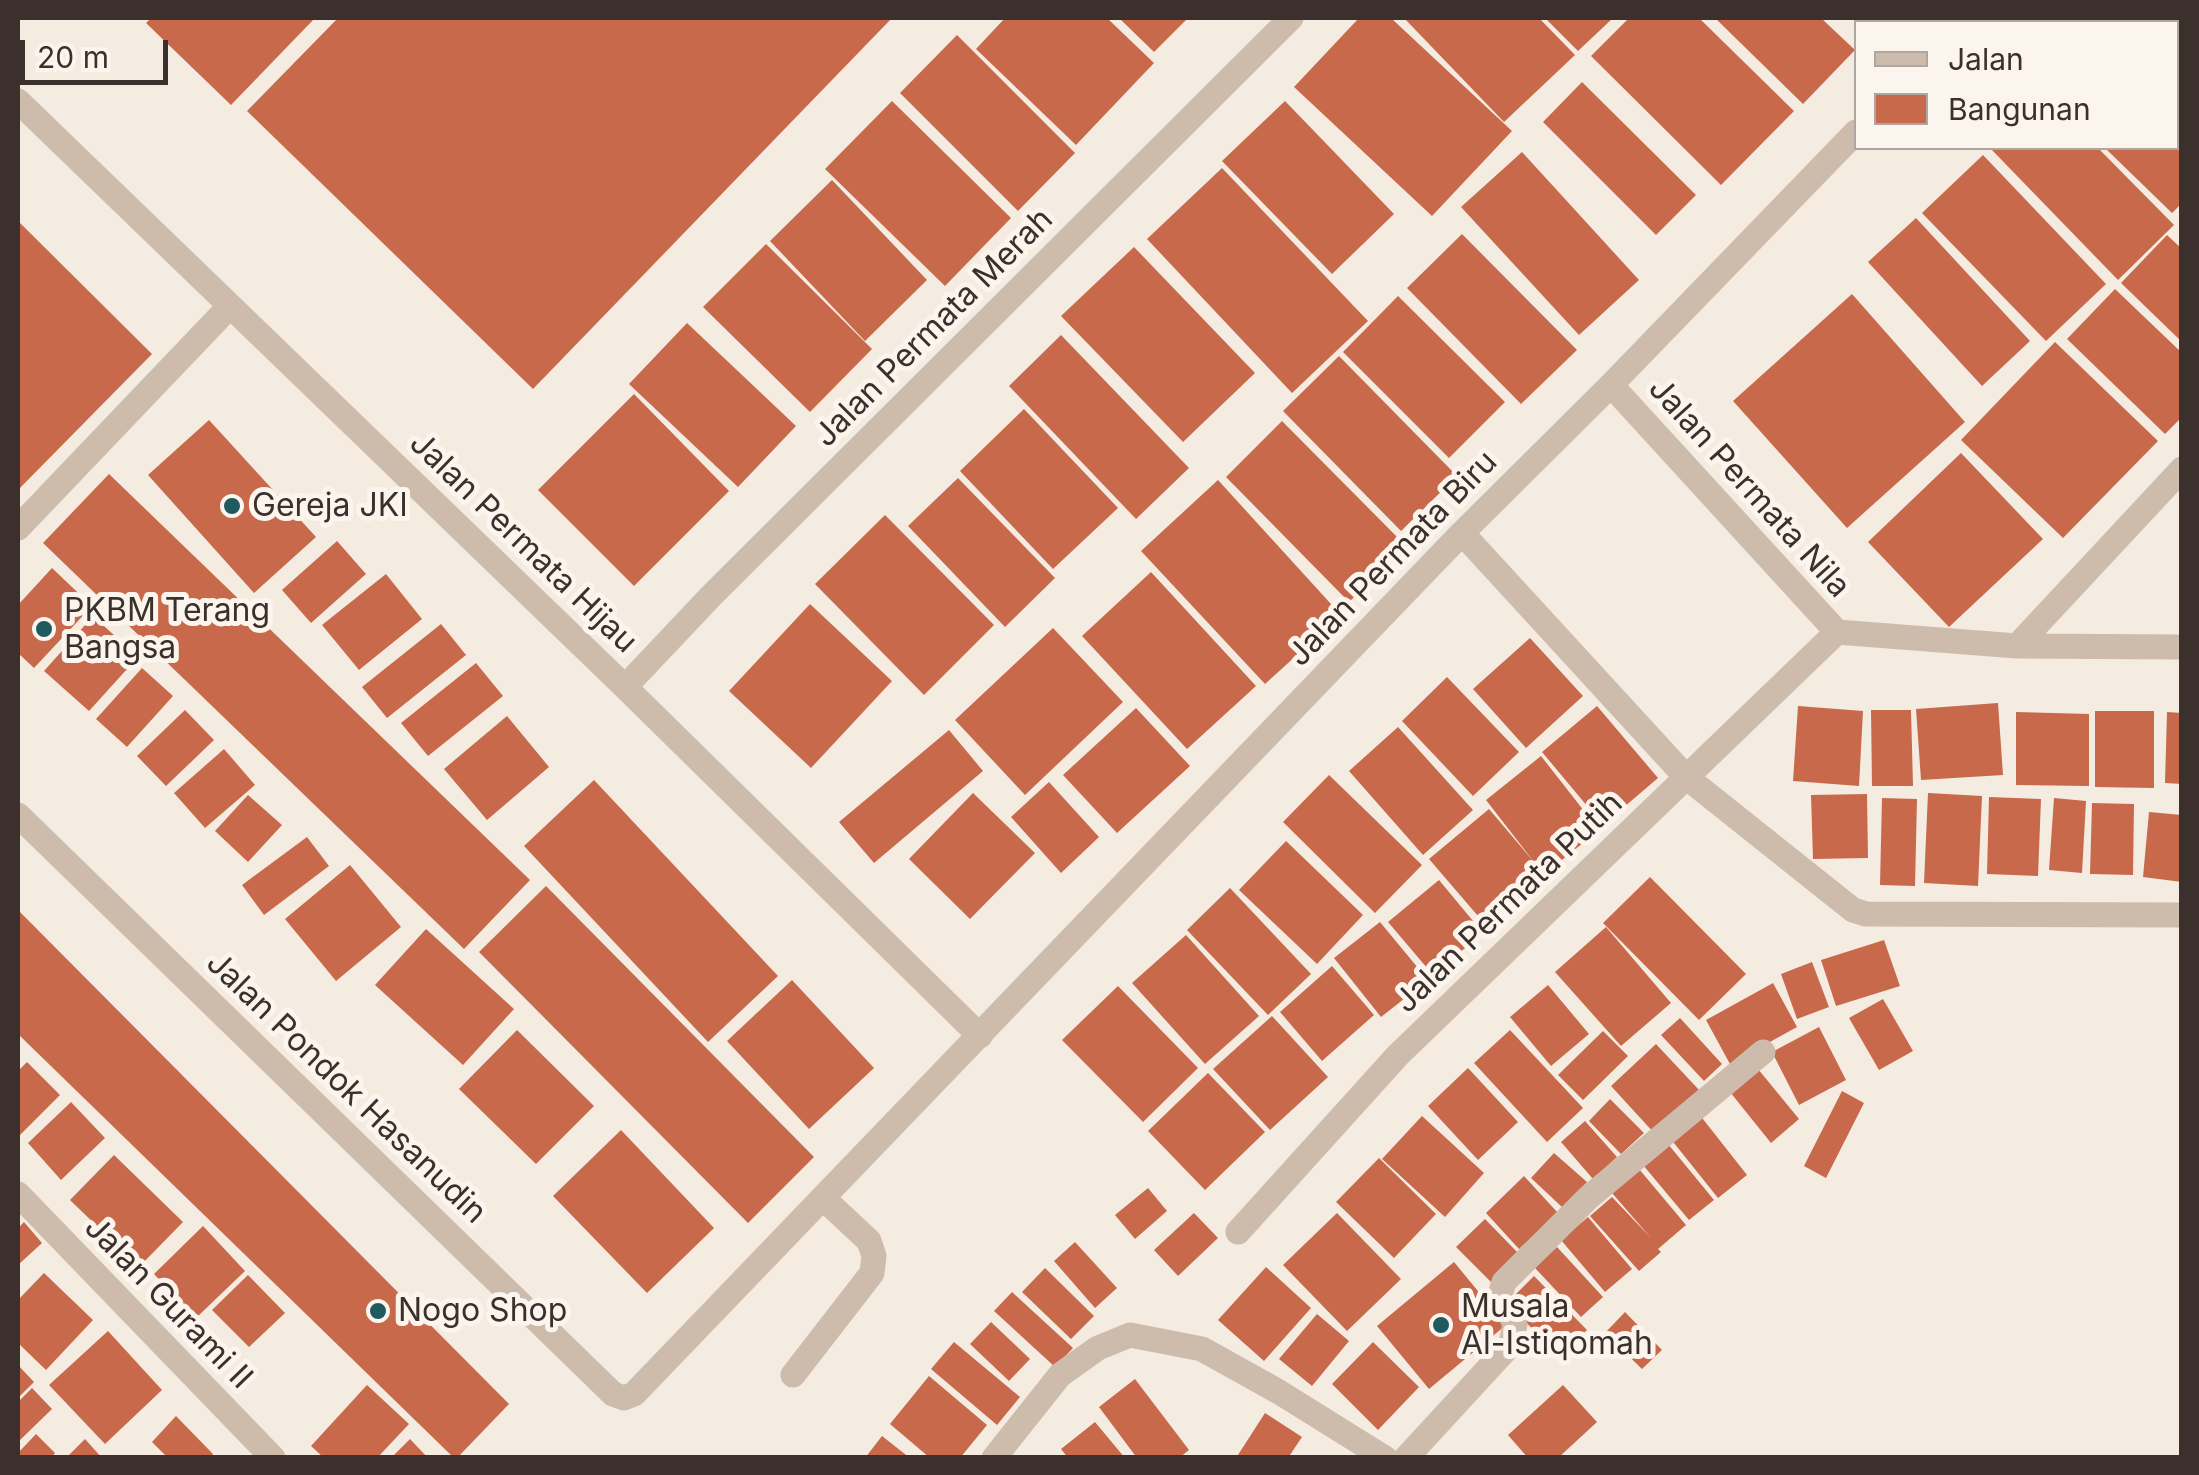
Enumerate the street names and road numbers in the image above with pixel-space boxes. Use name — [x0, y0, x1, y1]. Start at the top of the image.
street label: Jalan Permata Merah — [807, 201, 1061, 455]
street label: Jalan Permata Nila — [1640, 370, 1858, 606]
street label: Jalan Permata Hijau — [401, 425, 645, 661]
street label: Jalan Permata Biru — [1280, 443, 1506, 675]
street label: Jalan Permata Putih — [1387, 784, 1631, 1022]
street label: Jalan Pondok Hasanudin — [198, 944, 494, 1232]
street label: Jalan Gurami II — [76, 1209, 260, 1397]

